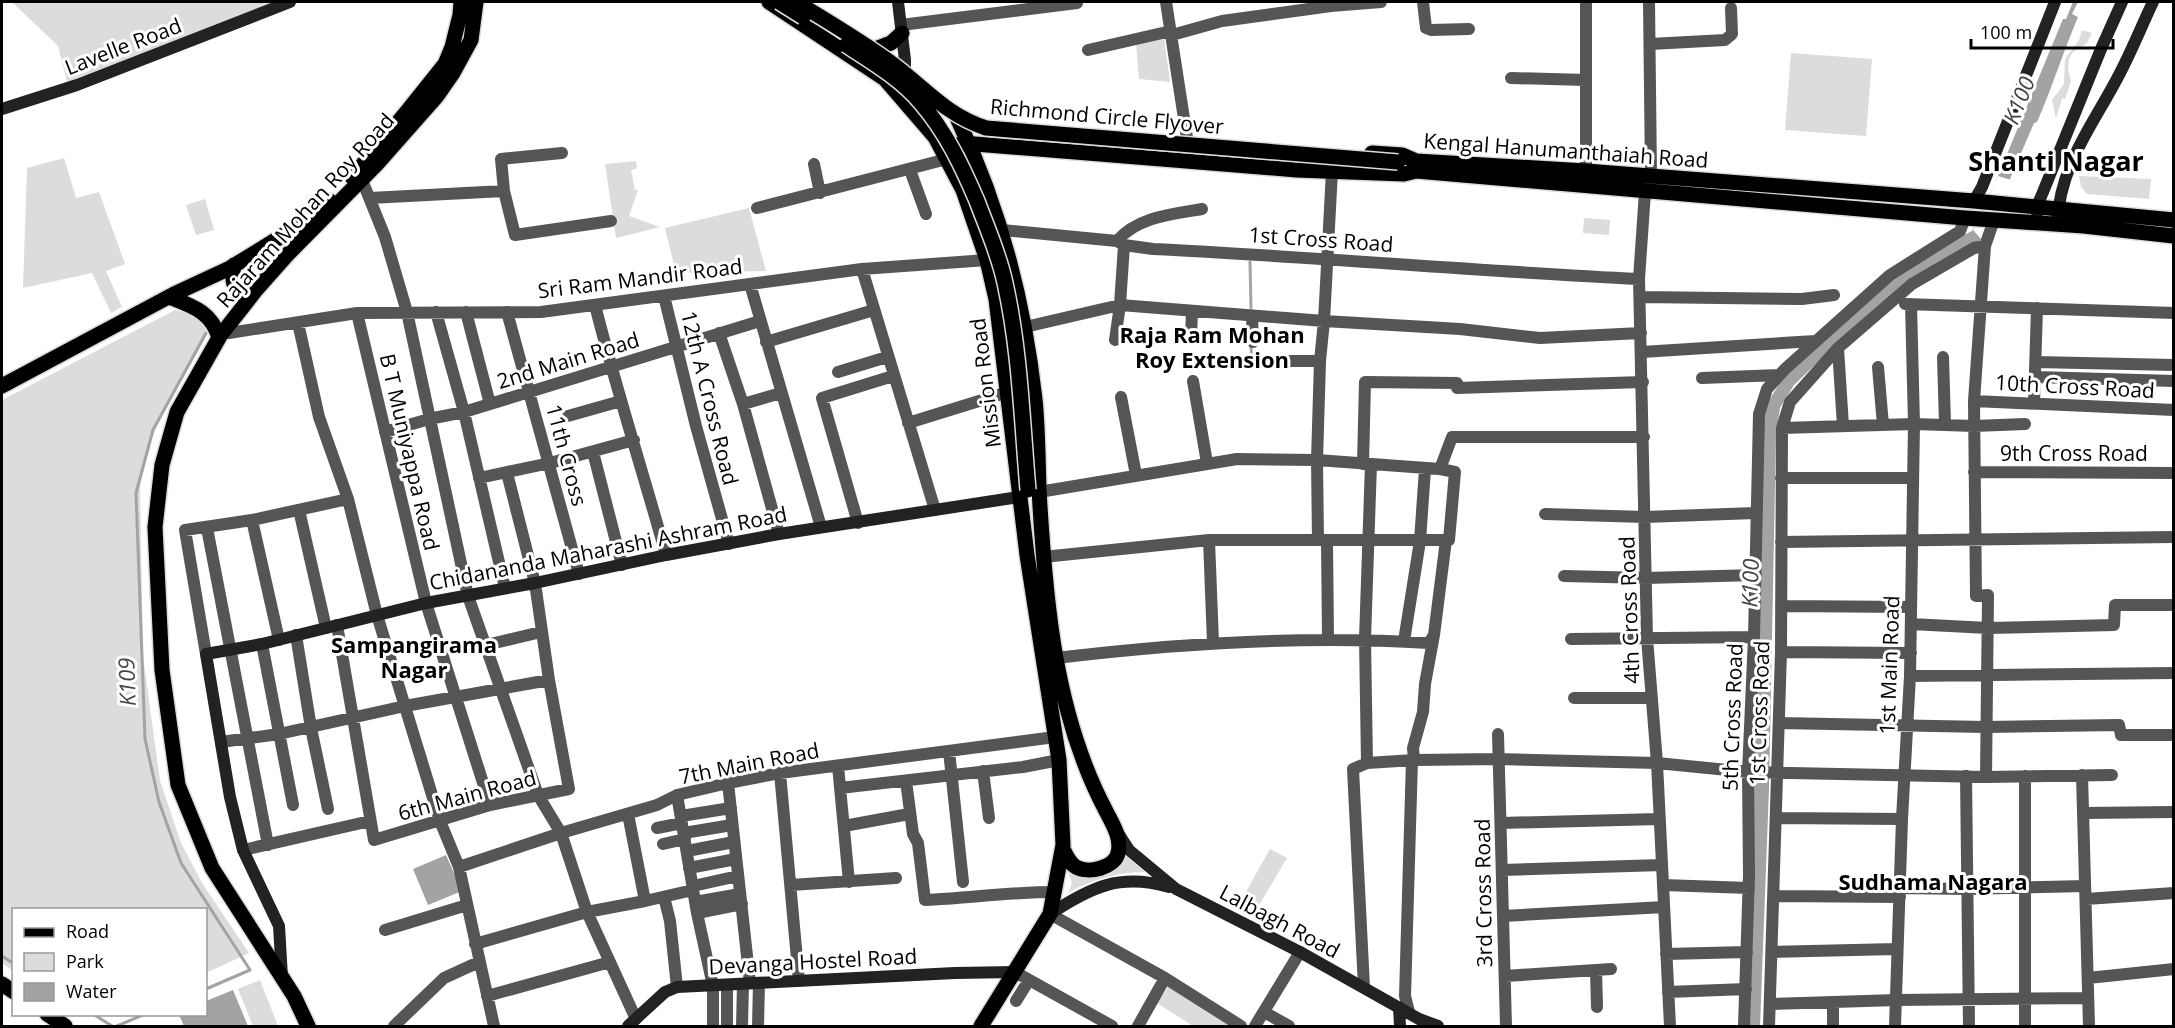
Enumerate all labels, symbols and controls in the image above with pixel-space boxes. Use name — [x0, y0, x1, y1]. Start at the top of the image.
street label: Lavelle Road — [61, 11, 185, 81]
scale bar — [1971, 12, 2114, 50]
text: 100 m — [1980, 20, 2032, 44]
water label: K100 — [1995, 72, 2041, 128]
street label: Richmond Circle Flyover — [989, 92, 1225, 140]
street label: Rajaram Mohan Roy Road — [210, 107, 400, 313]
street label: Kengal Hanumanthaiah Road — [1423, 126, 1709, 174]
district label: Shanti Nagar — [1968, 142, 2144, 179]
street label: 1st Cross Road — [1248, 220, 1394, 258]
street label: Sri Ram Mandir Road — [536, 252, 744, 304]
street label: 12th A Cross Road — [675, 308, 745, 488]
street label: Mission Road — [963, 316, 1007, 450]
district label: Raja Ram Mohan Roy Extension — [1119, 319, 1305, 374]
street label: 2nd Main Road — [493, 325, 643, 395]
street label: B T Muniyappa Road — [374, 351, 446, 553]
street label: 10th Cross Road — [1994, 368, 2156, 404]
street label: 11th Cross — [540, 401, 594, 509]
street label: 9th Cross Road — [2000, 439, 2148, 467]
street label: Chidananda Maharashi Ashram Road — [427, 500, 789, 596]
street label: 4th Cross Road — [1612, 536, 1646, 684]
water label: K100 — [1733, 558, 1765, 608]
street label: 1st Main Road — [1873, 595, 1905, 735]
district label: Sampangirama Nagar — [331, 629, 497, 684]
street label: 1st Cross Road — [1742, 640, 1776, 786]
street label: 5th Cross Road — [1715, 643, 1749, 791]
water label: K109 — [110, 657, 142, 707]
street label: 7th Main Road — [677, 736, 821, 790]
street label: 6th Main Road — [395, 763, 539, 827]
street label: 3rd Cross Road — [1468, 818, 1498, 968]
district label: Sudhama Nagara — [1838, 866, 2028, 896]
street label: Lalbagh Road — [1215, 878, 1345, 964]
legend — [12, 908, 207, 1016]
text: Road — [66, 919, 109, 943]
street label: Devanga Hostel Road — [708, 942, 918, 980]
text: Park — [66, 949, 104, 973]
text: Water — [66, 979, 117, 1003]

